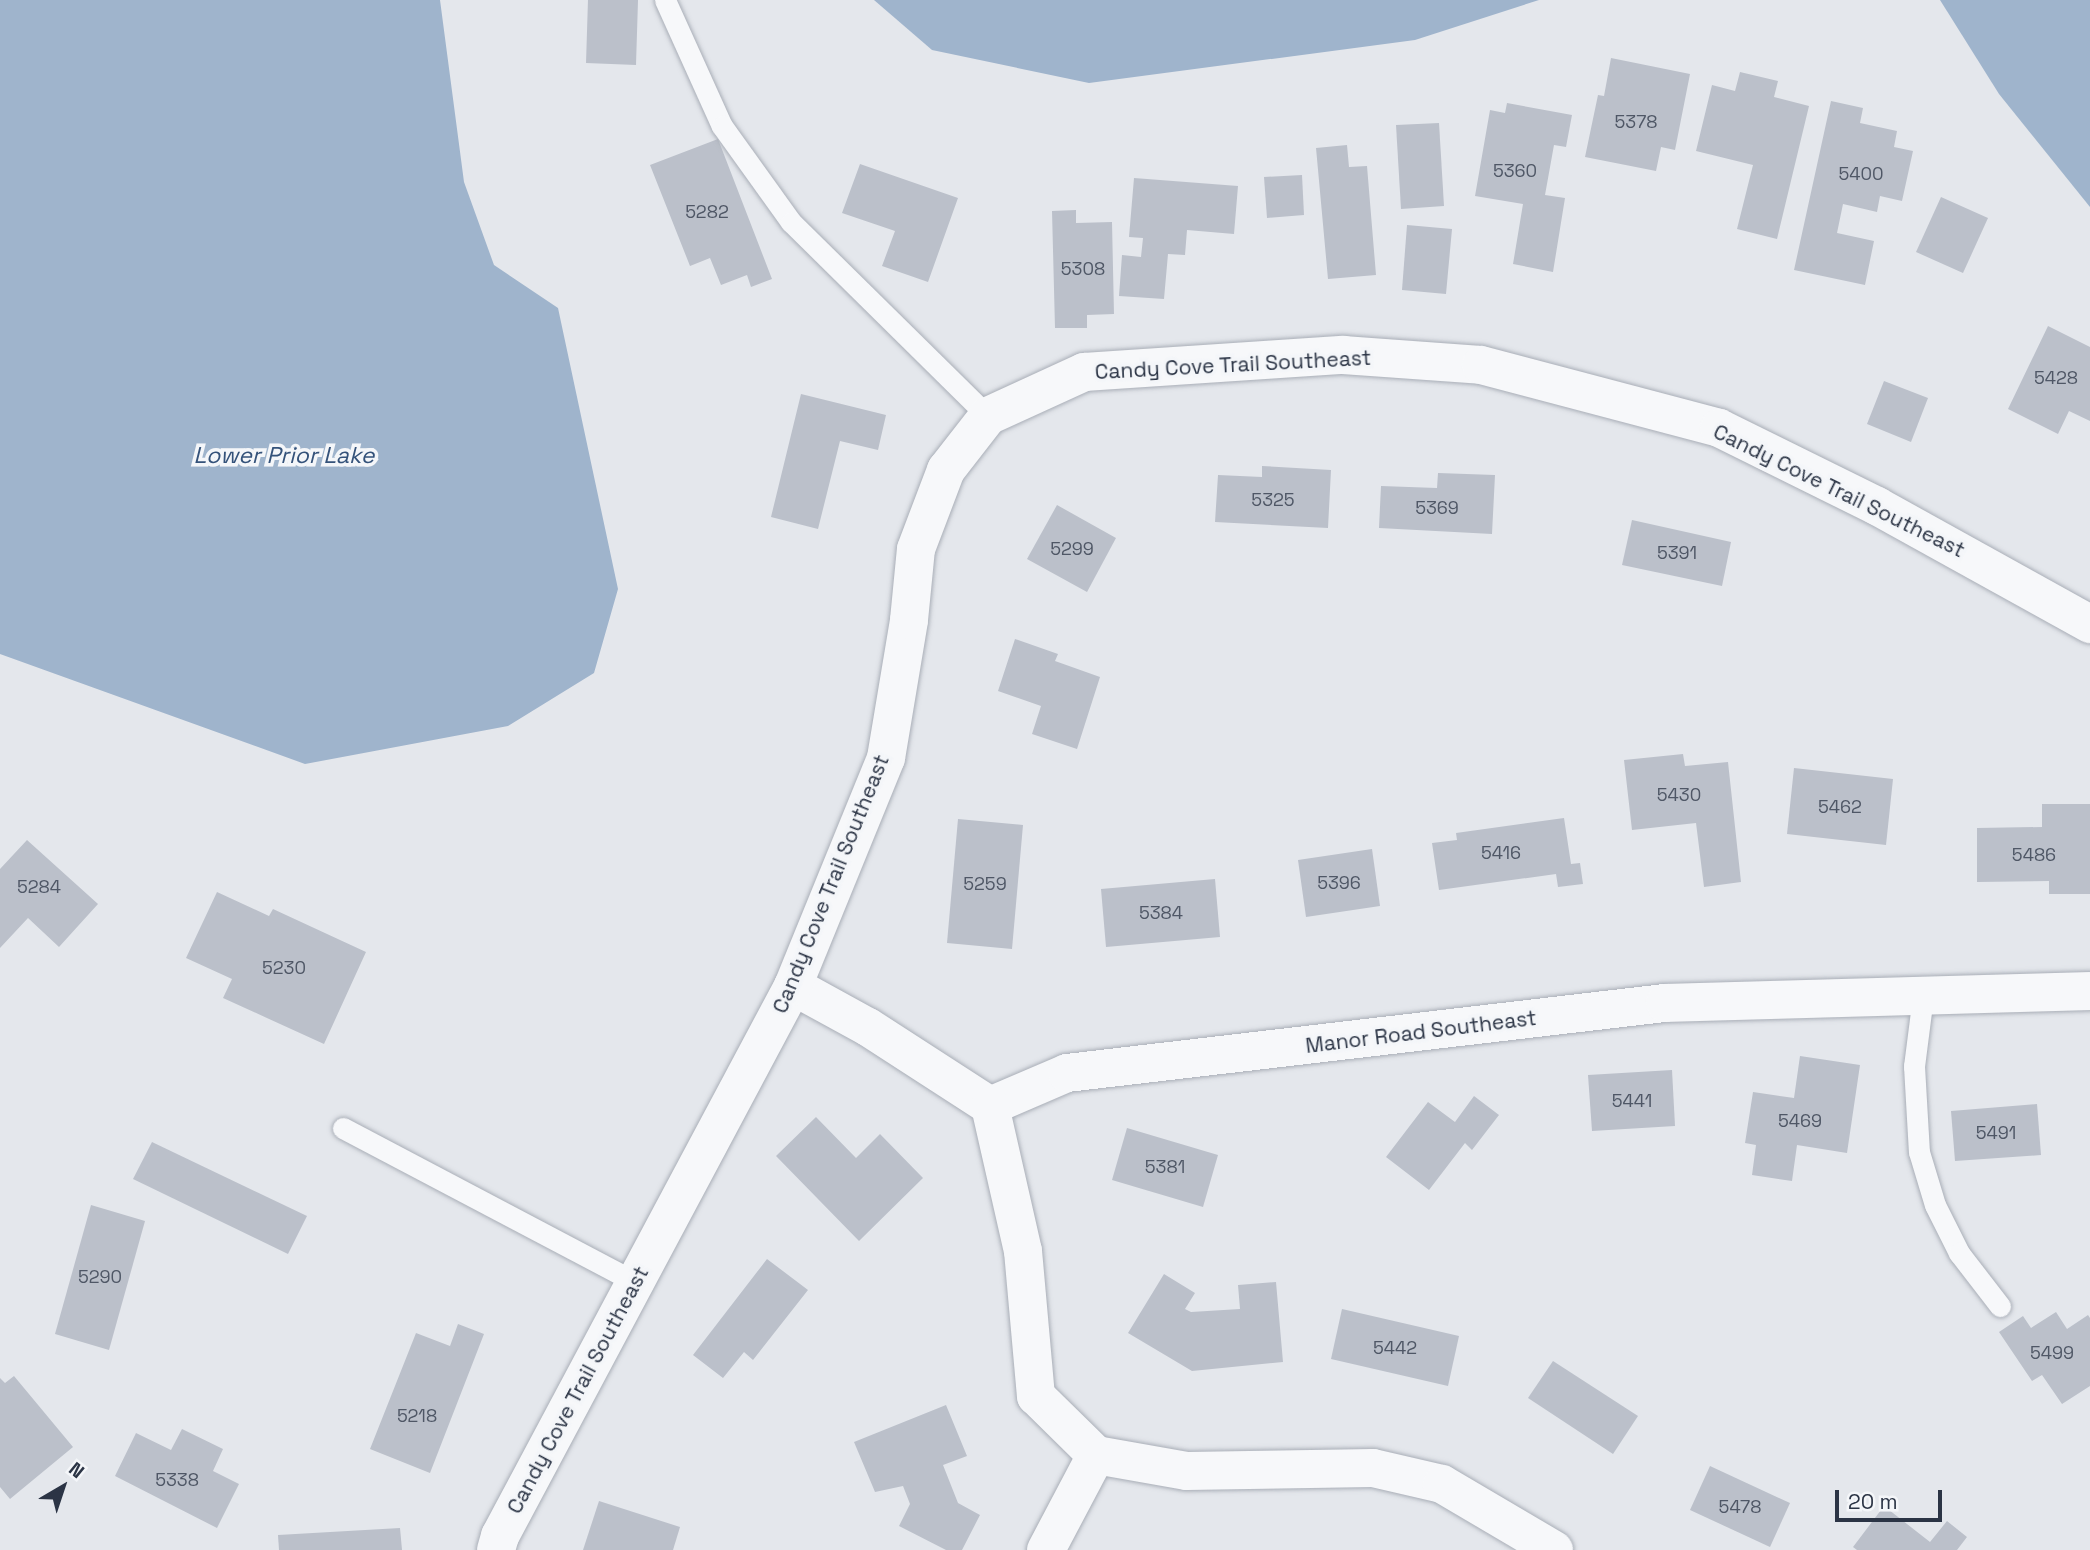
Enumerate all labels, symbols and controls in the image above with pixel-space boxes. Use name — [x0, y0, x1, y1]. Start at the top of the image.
house number: 5378 — [1615, 111, 1657, 133]
house number: 5360 — [1493, 160, 1537, 182]
house number: 5400 — [1838, 163, 1884, 185]
house number: 5282 — [685, 201, 729, 223]
house number: 5308 — [1061, 258, 1105, 280]
street label: Candy Cove Trail Southeast — [1094, 345, 1372, 385]
house number: 5428 — [2034, 367, 2078, 389]
street label: Candy Cove Trail Southeast — [1709, 419, 1969, 563]
water label: Lower Prior Lake — [194, 441, 374, 469]
house number: 5325 — [1251, 489, 1295, 511]
house number: 5369 — [1415, 497, 1459, 519]
house number: 5299 — [1050, 538, 1094, 560]
house number: 5391 — [1657, 542, 1697, 564]
street label: Candy Cove Trail Southeast — [767, 751, 895, 1017]
house number: 5430 — [1657, 784, 1701, 806]
house number: 5462 — [1818, 796, 1862, 818]
house number: 5416 — [1481, 842, 1521, 864]
house number: 5486 — [2012, 844, 2056, 866]
house number: 5396 — [1317, 872, 1361, 894]
house number: 5259 — [963, 873, 1007, 895]
house number: 5284 — [17, 876, 61, 898]
house number: 5384 — [1139, 902, 1183, 924]
house number: 5230 — [262, 957, 306, 979]
street label: Manor Road Southeast — [1304, 1005, 1538, 1059]
house number: 5441 — [1612, 1090, 1652, 1112]
house number: 5469 — [1778, 1110, 1822, 1132]
house number: 5491 — [1976, 1122, 2016, 1144]
house number: 5381 — [1145, 1156, 1185, 1178]
street label: Candy Cove Trail Southeast — [502, 1262, 654, 1518]
house number: 5290 — [78, 1266, 122, 1288]
house number: 5442 — [1373, 1337, 1417, 1359]
house number: 5499 — [2030, 1342, 2074, 1364]
house number: 5218 — [397, 1405, 437, 1427]
north arrow — [28, 1452, 98, 1522]
text: N — [64, 1457, 89, 1484]
house number: 5338 — [155, 1469, 199, 1491]
scale bar — [1838, 1476, 1945, 1520]
text: 20 m — [1848, 1488, 1898, 1515]
house number: 5478 — [1719, 1496, 1761, 1518]

